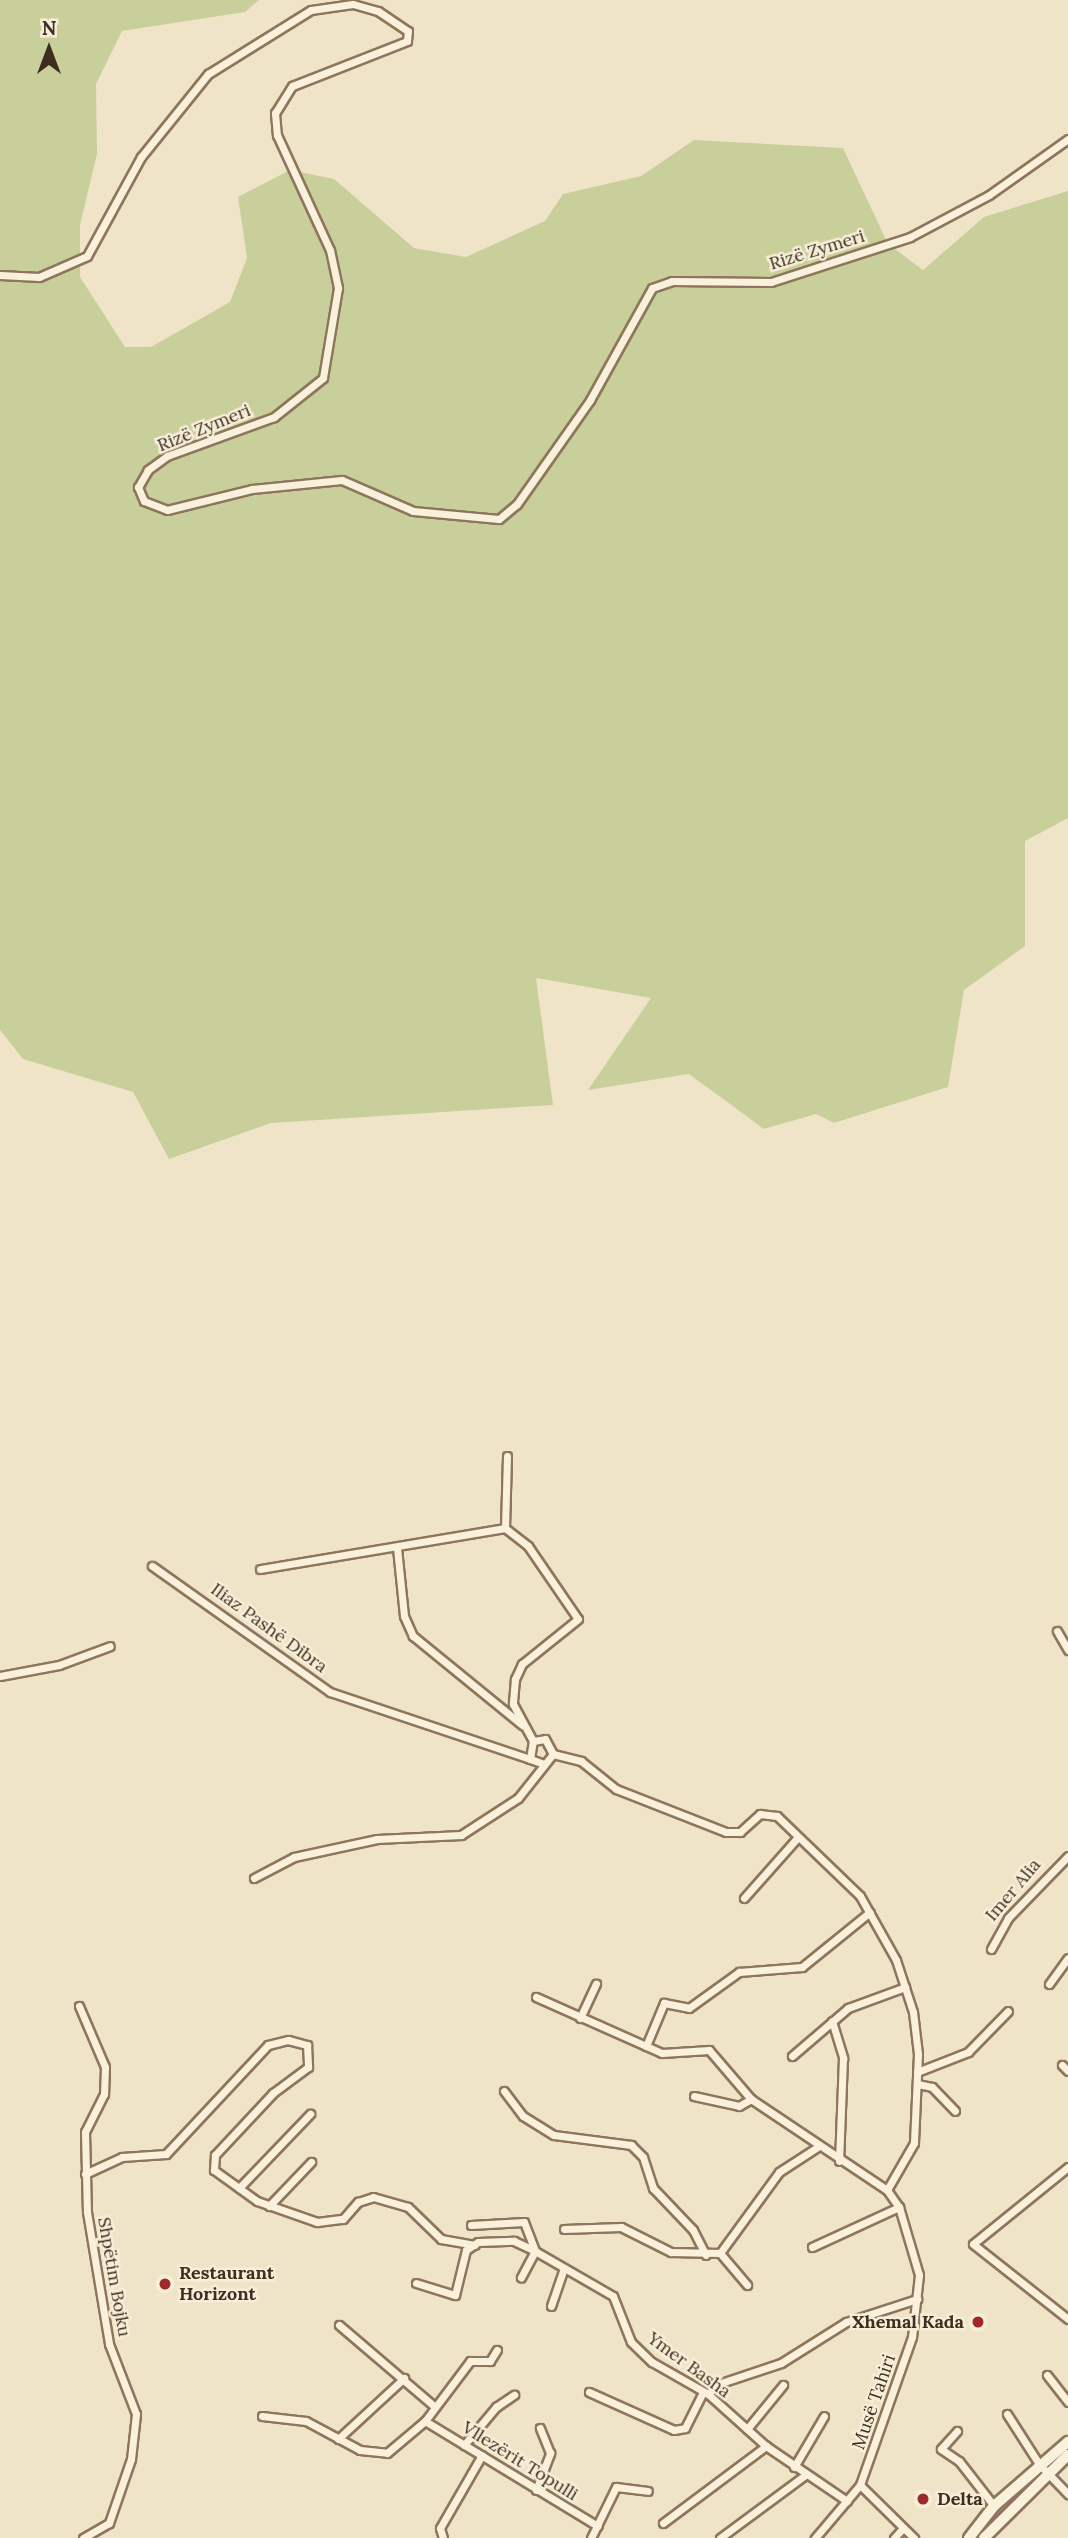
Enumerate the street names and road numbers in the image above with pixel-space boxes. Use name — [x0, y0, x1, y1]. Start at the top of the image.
street label: Rizë Zymeri — [767, 225, 867, 275]
street label: Rizë Zymeri — [154, 400, 254, 456]
street label: Iliaz Pashë Dibra — [207, 1578, 331, 1678]
street label: Imer Alia — [981, 1854, 1045, 1926]
street label: Shpëtim Bojku — [93, 2216, 135, 2338]
street label: Ymer Basha — [643, 2328, 735, 2402]
street label: Musë Tahiri — [848, 2352, 900, 2452]
street label: Vllezërit Topulli — [458, 2417, 582, 2505]

